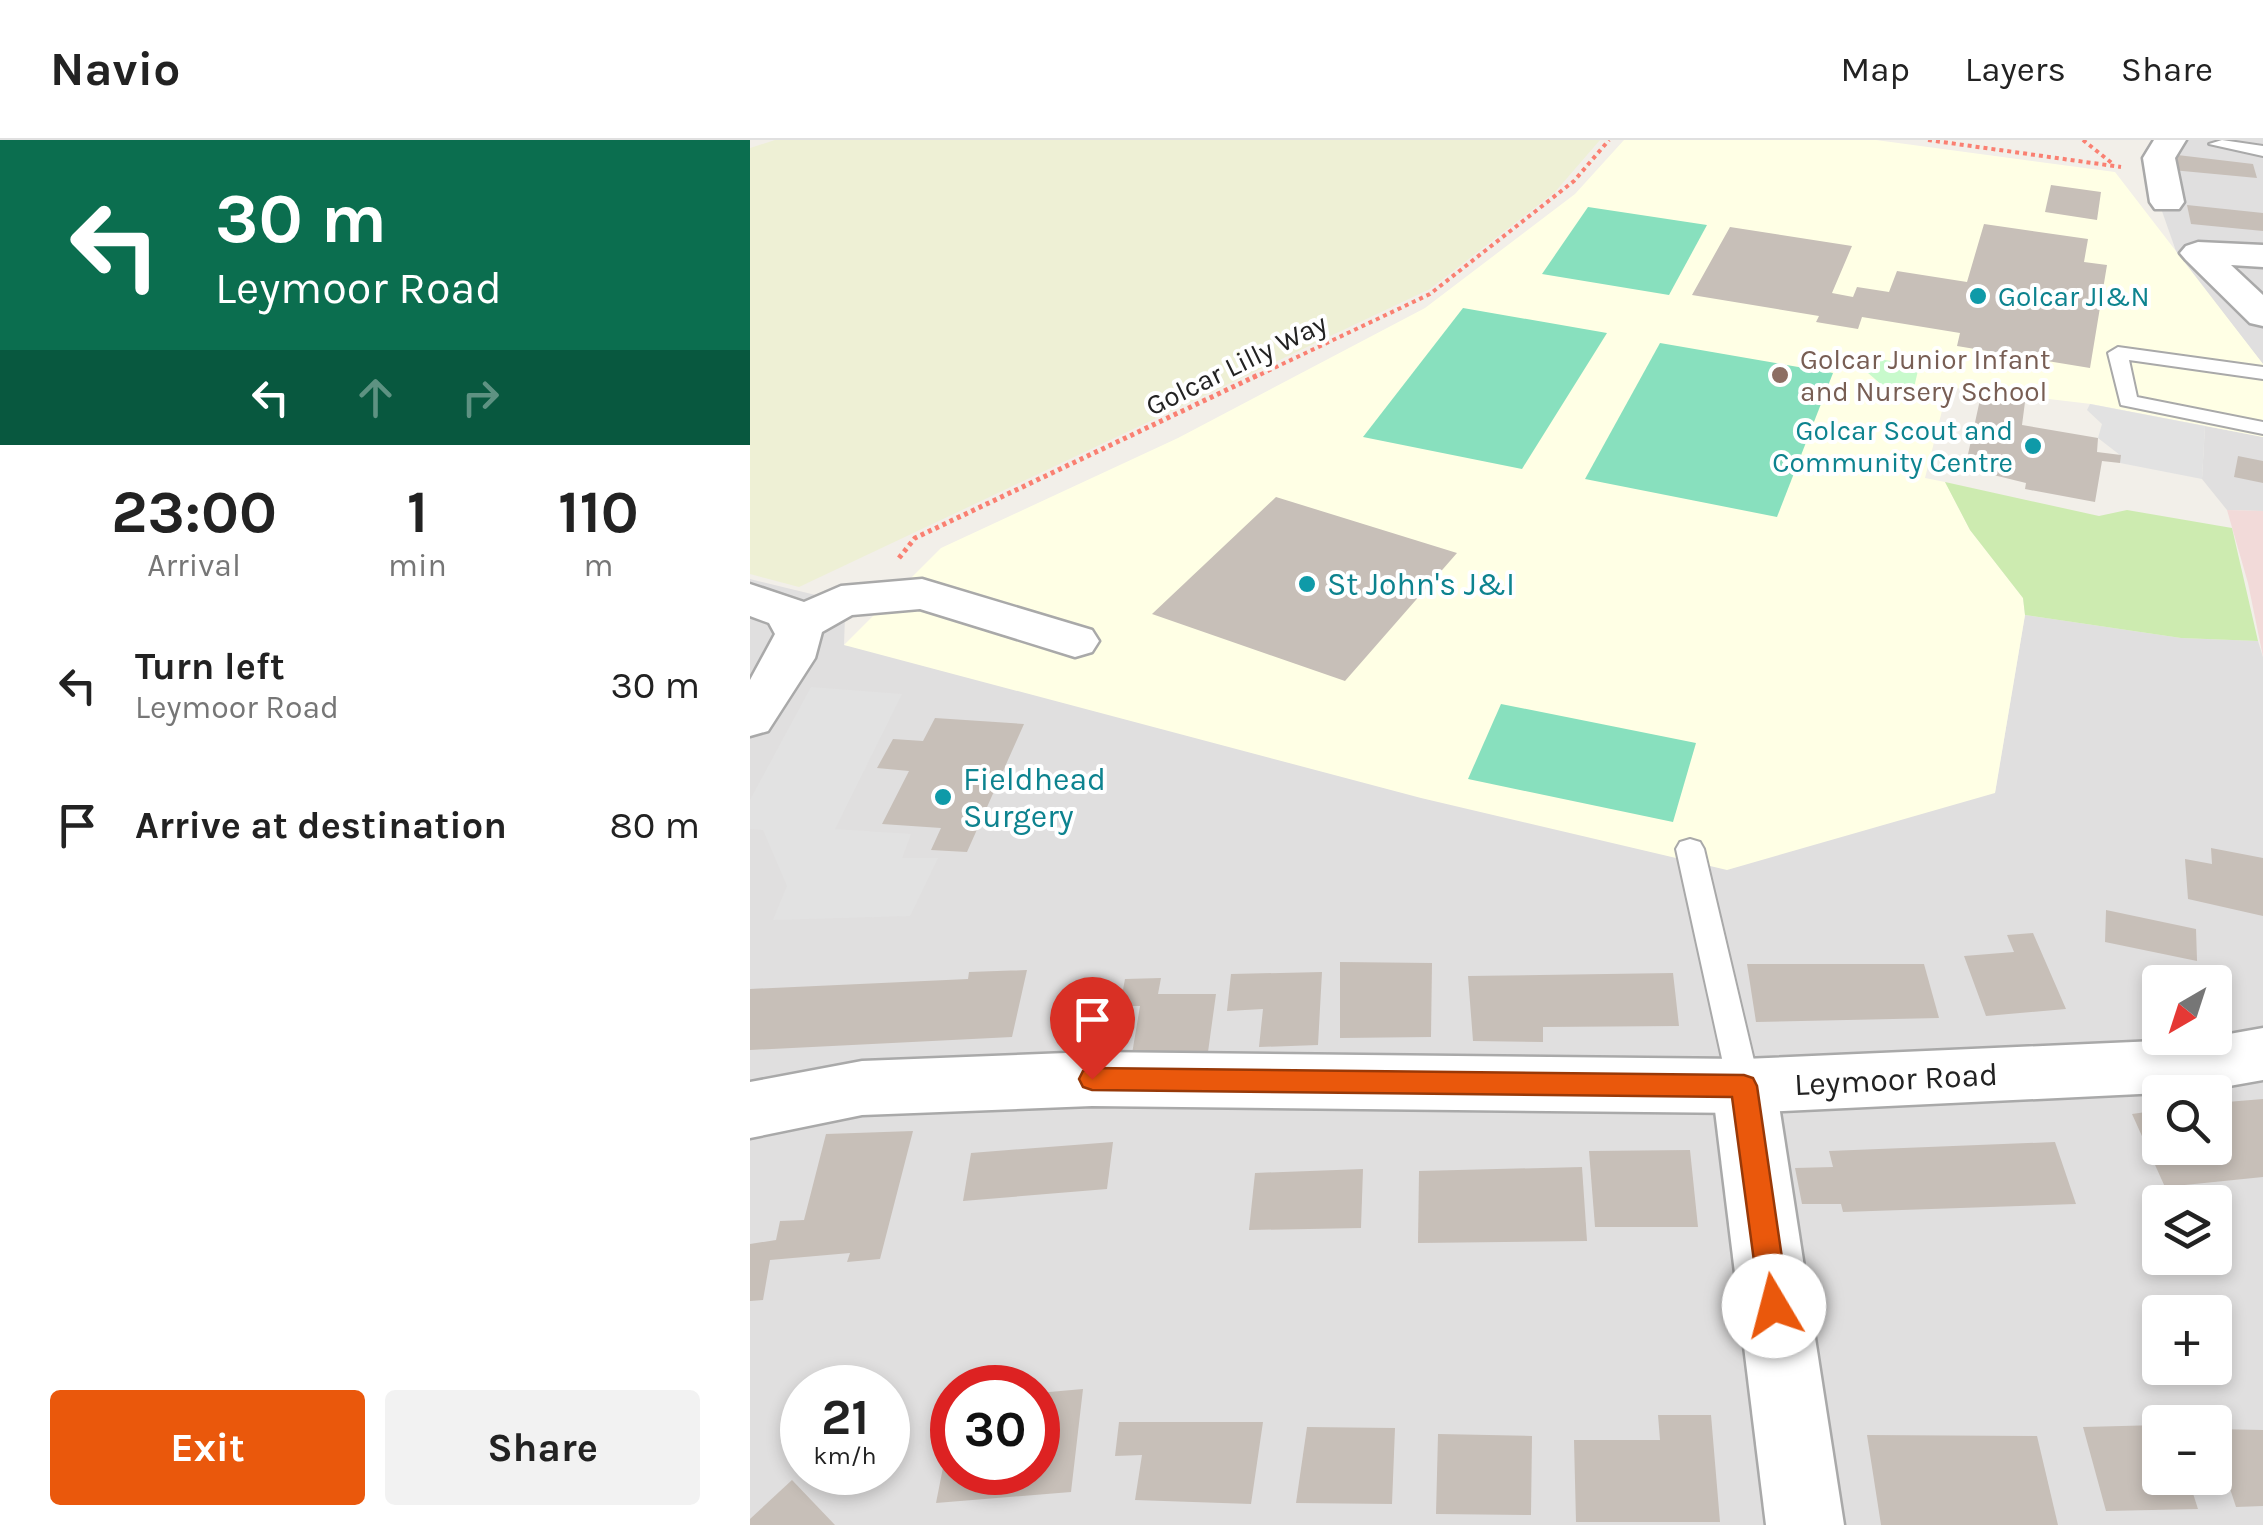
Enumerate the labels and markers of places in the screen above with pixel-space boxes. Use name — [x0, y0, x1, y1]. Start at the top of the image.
place label: Golcar JI&N — [1998, 280, 2150, 313]
marker: Golcar JI&N — [1967, 285, 1989, 307]
place label: Golcar Junior Infant and Nursery School — [1800, 343, 2051, 408]
marker: Golcar Junior Infant and Nursery School — [1769, 364, 1791, 386]
place label: Golcar Scout and Community Centre — [1772, 414, 2013, 479]
marker: Golcar Scout and Community Centre — [2022, 435, 2044, 457]
place label: St John's J&I — [1327, 566, 1515, 603]
marker: St John's J&I — [1296, 573, 1318, 595]
place label: Fieldhead Surgery — [963, 761, 1106, 835]
marker: Fieldhead Surgery — [932, 786, 954, 808]
pin — [1050, 977, 1135, 1080]

